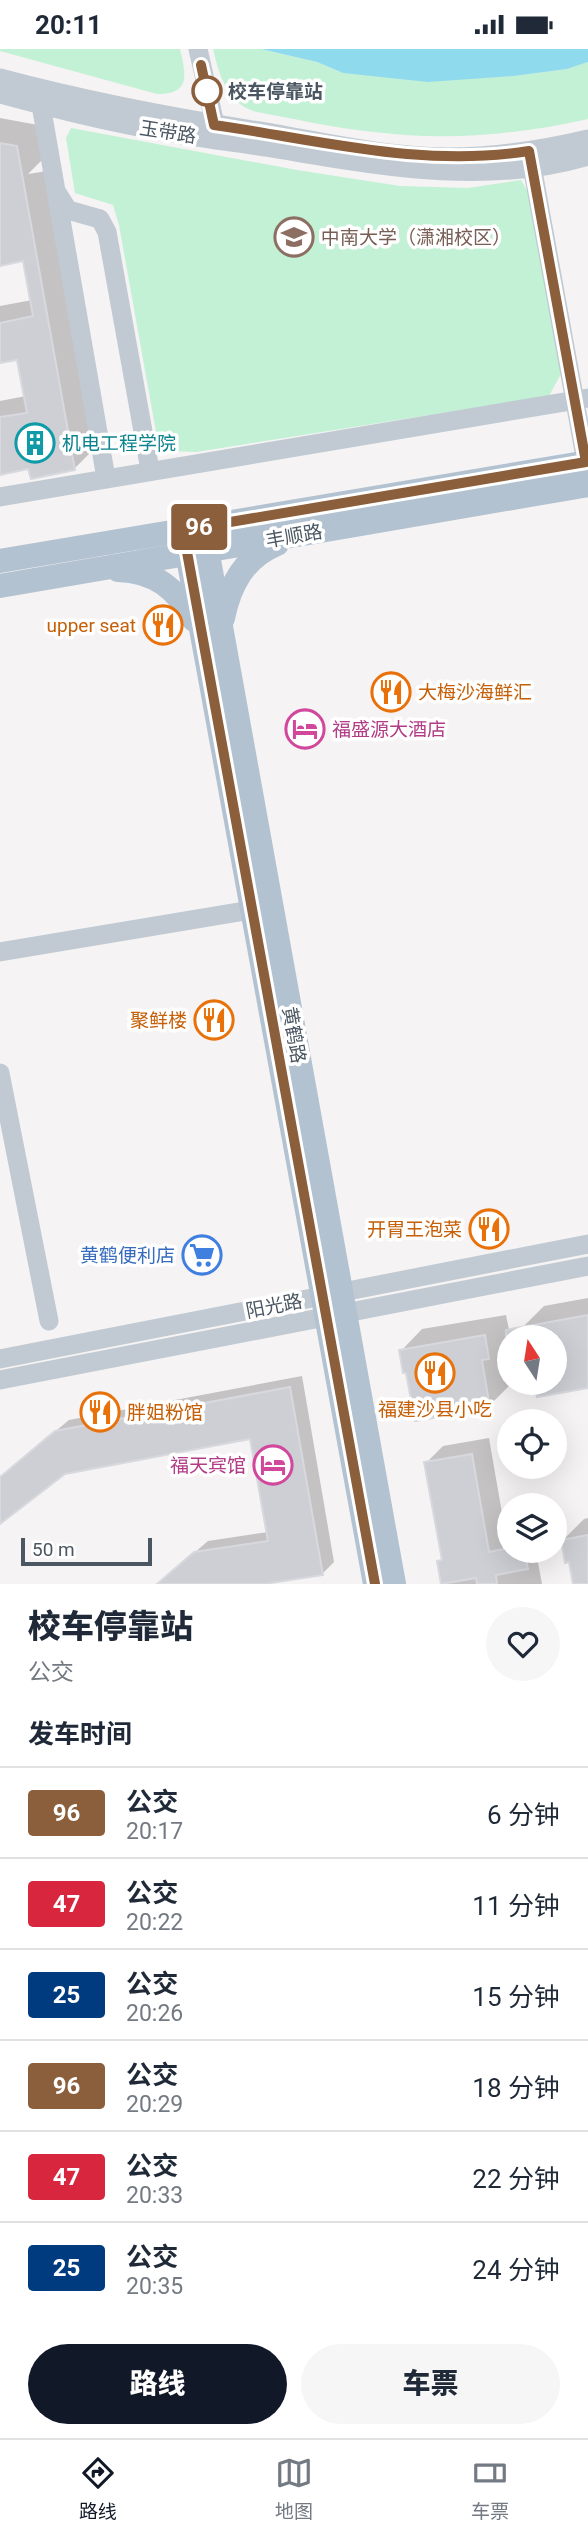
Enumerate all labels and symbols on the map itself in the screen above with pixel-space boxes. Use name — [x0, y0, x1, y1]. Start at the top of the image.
marker: 校车停靠站 — [192, 76, 222, 106]
place label: 校车停靠站 — [228, 80, 323, 103]
street label: 玉带路 — [138, 116, 198, 148]
school or university icon: 中南大学（潇湘校区） — [273, 216, 315, 258]
place label: 中南大学（潇湘校区） — [321, 226, 511, 249]
building icon: 机电工程学院 — [14, 422, 56, 464]
place label: 机电工程学院 — [62, 432, 176, 455]
line badge: 96 — [168, 504, 230, 550]
street label: 丰顺路 — [264, 520, 324, 552]
restaurant icon: upper seat — [142, 604, 184, 646]
place label: upper seat — [47, 614, 136, 637]
restaurant icon: 大梅沙海鲜汇 — [370, 671, 412, 713]
place label: 大梅沙海鲜汇 — [418, 681, 532, 704]
hotel icon: 福盛源大酒店 — [284, 708, 326, 750]
place label: 福盛源大酒店 — [332, 718, 446, 741]
restaurant icon: 聚鲜楼 — [193, 999, 235, 1041]
street label: 黄鹤路 — [278, 1005, 310, 1065]
place label: 聚鲜楼 — [130, 1009, 187, 1032]
restaurant icon: 开胃王泡菜 — [468, 1208, 510, 1250]
place label: 开胃王泡菜 — [367, 1218, 462, 1241]
supermarket icon: 黄鹤便利店 — [181, 1234, 223, 1276]
place label: 黄鹤便利店 — [80, 1244, 175, 1267]
street label: 阳光路 — [244, 1289, 304, 1323]
north arrow — [497, 1325, 567, 1395]
restaurant icon: 福建沙县小吃 — [414, 1352, 456, 1394]
restaurant icon: 胖姐粉馆 — [79, 1391, 121, 1433]
place label: 福建沙县小吃 — [378, 1398, 492, 1421]
place label: 胖姐粉馆 — [127, 1401, 203, 1424]
hotel icon: 福天宾馆 — [252, 1444, 294, 1486]
place label: 福天宾馆 — [170, 1454, 246, 1477]
scale bar — [21, 1535, 152, 1567]

